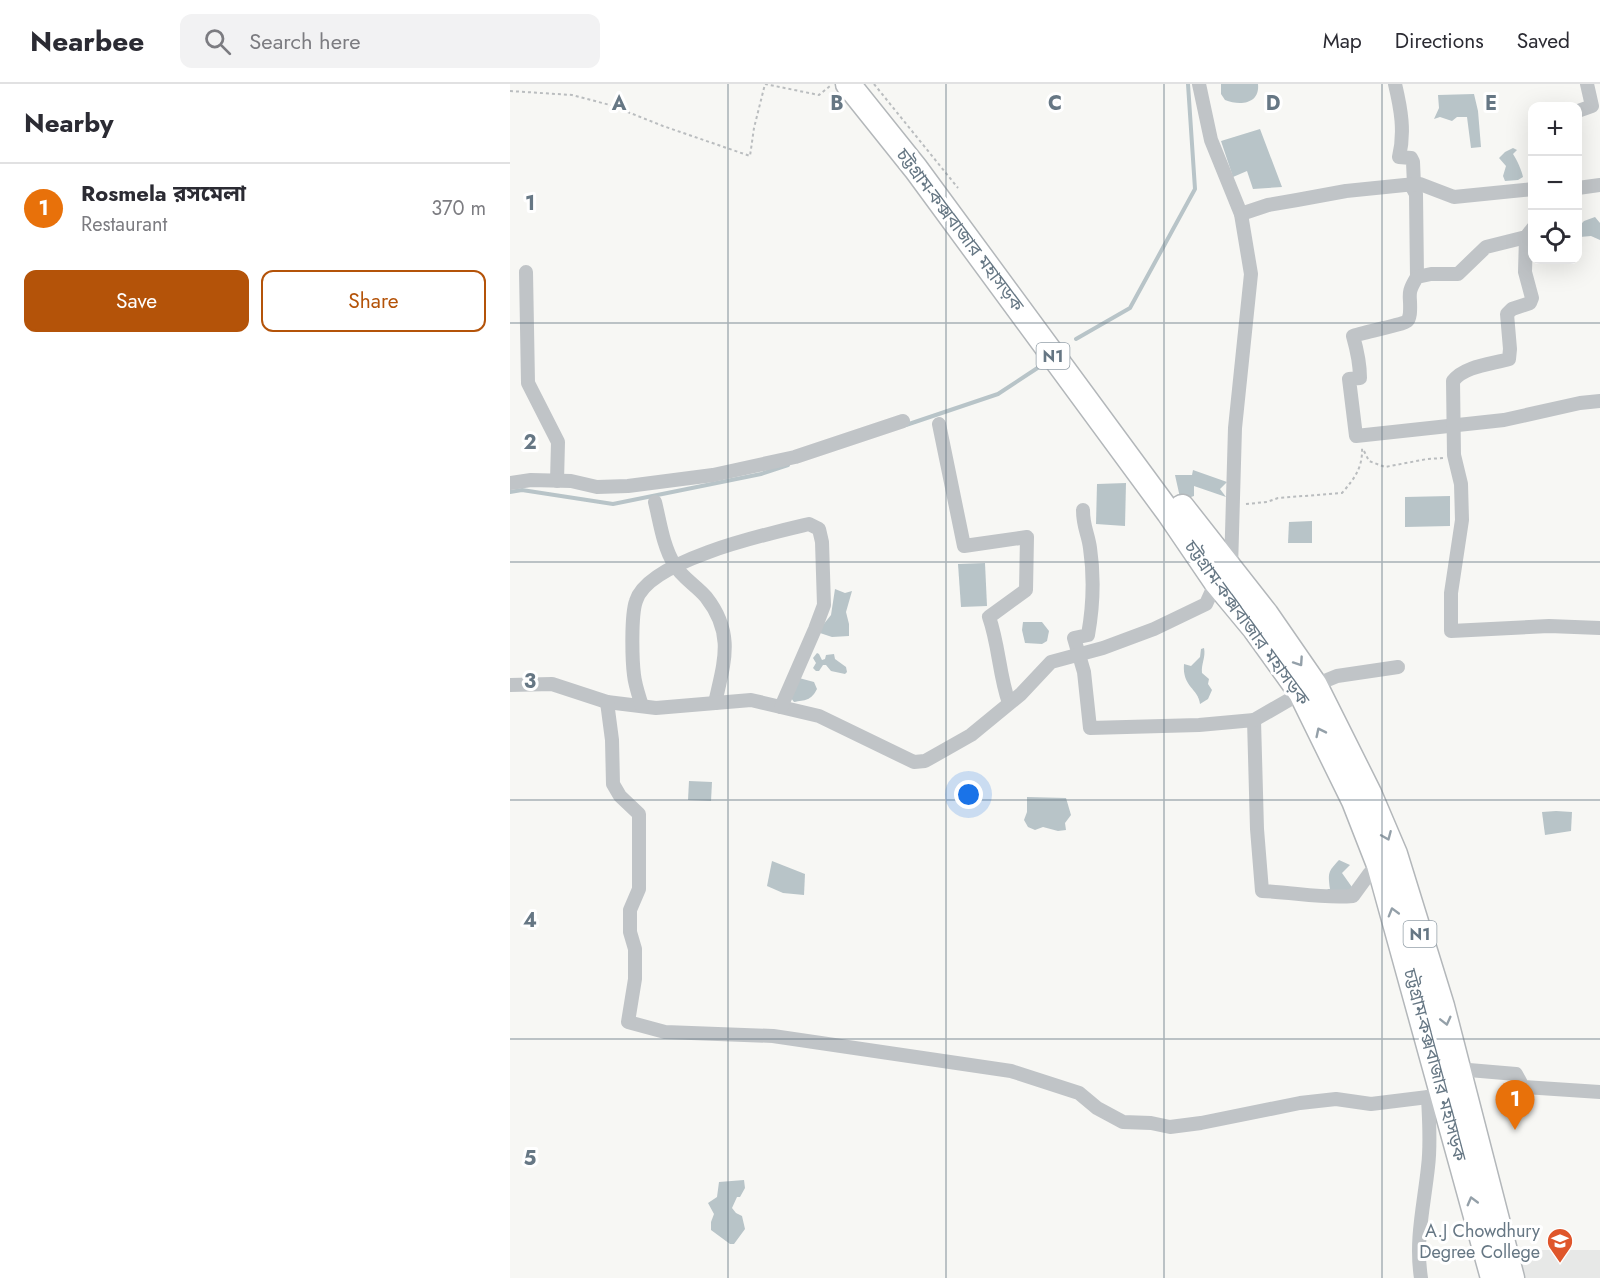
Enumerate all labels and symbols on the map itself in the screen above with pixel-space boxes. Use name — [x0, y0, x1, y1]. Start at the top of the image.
text: A — [611, 89, 627, 118]
text: B — [830, 89, 844, 118]
text: C — [1048, 89, 1062, 118]
text: D — [1266, 89, 1280, 118]
text: E — [1485, 89, 1497, 118]
street label: চট্টগ্রাম-কক্সবাজার মহাসড়ক — [889, 142, 1030, 317]
text: 1 — [525, 189, 535, 218]
road number: N1 — [1036, 343, 1070, 369]
text: 2 — [523, 428, 537, 457]
street label: চট্টগ্রাম-কক্সবাজার মহাসড়ক — [1178, 534, 1316, 711]
one-way arrow — [1292, 655, 1303, 666]
text: 3 — [524, 667, 536, 696]
one-way arrow — [1315, 727, 1327, 738]
your location — [954, 780, 983, 809]
one-way arrow — [1380, 829, 1392, 840]
text: 4 — [523, 906, 537, 935]
one-way arrow — [1388, 907, 1400, 918]
road number: N1 — [1404, 921, 1436, 947]
street label: চট্টগ্রাম-কক্সবাজার মহাসড়ক — [1397, 965, 1473, 1165]
one-way arrow — [1438, 1016, 1451, 1026]
pin: 1 — [1496, 1080, 1534, 1130]
text: 5 — [524, 1144, 537, 1173]
one-way arrow — [1467, 1196, 1480, 1206]
place label: A.J Chowdhury Degree College — [1419, 1218, 1540, 1265]
school or university icon: A.J Chowdhury Degree College — [1545, 1226, 1575, 1264]

